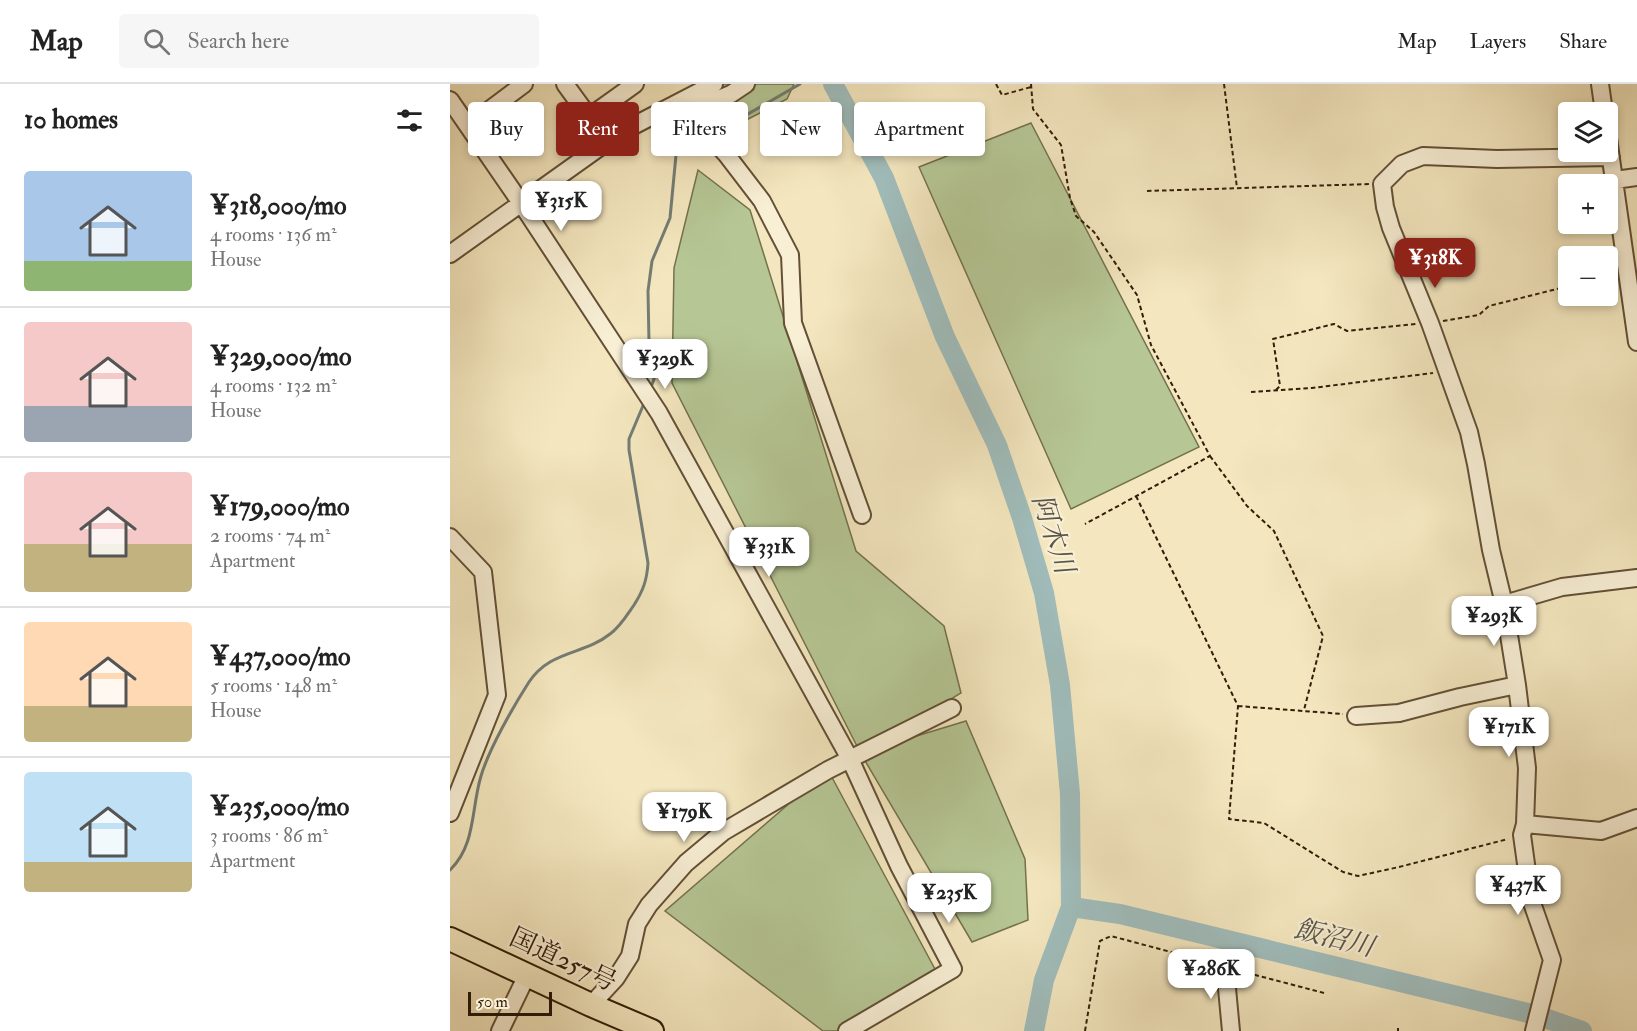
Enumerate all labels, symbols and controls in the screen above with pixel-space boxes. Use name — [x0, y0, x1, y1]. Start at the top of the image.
search box — [119, 14, 539, 68]
text: Map — [30, 24, 83, 59]
icon: search — [140, 25, 173, 58]
text: Search here — [188, 27, 289, 55]
text: Map — [1397, 28, 1437, 55]
text: Layers — [1470, 28, 1526, 55]
text: Share — [1559, 28, 1607, 55]
chip: Buy — [468, 102, 544, 156]
chip: Rent — [556, 102, 639, 156]
chip: Filters — [651, 102, 748, 156]
chip: New — [760, 102, 842, 156]
chip: Apartment — [854, 102, 985, 156]
map controls — [1558, 102, 1618, 306]
button: layers — [1558, 102, 1618, 162]
text: 10 homes — [24, 104, 118, 136]
icon: filters — [393, 104, 426, 137]
button: + — [1558, 174, 1618, 234]
pin: ¥315K — [519, 181, 603, 232]
text: ¥315K — [535, 188, 587, 213]
text: ¥318,000/mo — [210, 190, 347, 222]
icon: home — [72, 195, 144, 267]
text: 4 rooms · 136 m² — [210, 222, 337, 247]
pin: ¥318K — [1393, 238, 1477, 289]
text: ¥318K — [1408, 245, 1462, 270]
button: − — [1558, 246, 1618, 306]
text: House — [210, 247, 261, 272]
pin: ¥329K — [623, 339, 707, 390]
text: ¥329,000/mo — [210, 341, 352, 373]
icon: home — [72, 346, 144, 418]
text: ¥329K — [636, 346, 694, 371]
text: 4 rooms · 132 m² — [210, 373, 337, 398]
text: House — [210, 398, 261, 423]
water label: 阿木川 — [1025, 490, 1082, 580]
text: ¥179,000/mo — [210, 491, 350, 523]
icon: home — [72, 496, 144, 568]
text: 2 rooms · 74 m² — [210, 523, 331, 548]
pin: ¥331K — [727, 527, 811, 578]
text: ¥331K — [743, 534, 795, 559]
text: Apartment — [210, 548, 295, 573]
pin: ¥293K — [1452, 596, 1536, 647]
text: ¥293K — [1465, 603, 1523, 628]
text: ¥437,000/mo — [210, 641, 350, 673]
icon: home — [72, 646, 144, 718]
text: 5 rooms · 148 m² — [210, 673, 337, 698]
text: House — [210, 698, 261, 723]
pin: ¥171K — [1467, 707, 1551, 758]
text: ¥171K — [1483, 714, 1535, 739]
text: ¥235,000/mo — [210, 791, 349, 823]
pin: ¥179K — [642, 792, 726, 843]
icon: home — [72, 796, 144, 868]
text: ¥179K — [656, 799, 712, 824]
text: 3 rooms · 86 m² — [210, 823, 328, 848]
text: Apartment — [210, 848, 295, 873]
pin: ¥437K — [1476, 865, 1560, 916]
text: ¥437K — [1490, 872, 1546, 897]
pin: ¥235K — [907, 873, 991, 924]
text: ¥235K — [921, 880, 977, 905]
water label: 飯沼川 — [1291, 912, 1380, 965]
street label: 国道257号 — [504, 921, 622, 999]
pin: ¥286K — [1169, 949, 1253, 1000]
text: ¥286K — [1182, 956, 1240, 981]
scale bar — [468, 989, 552, 1016]
text: 50 m — [477, 992, 508, 1012]

